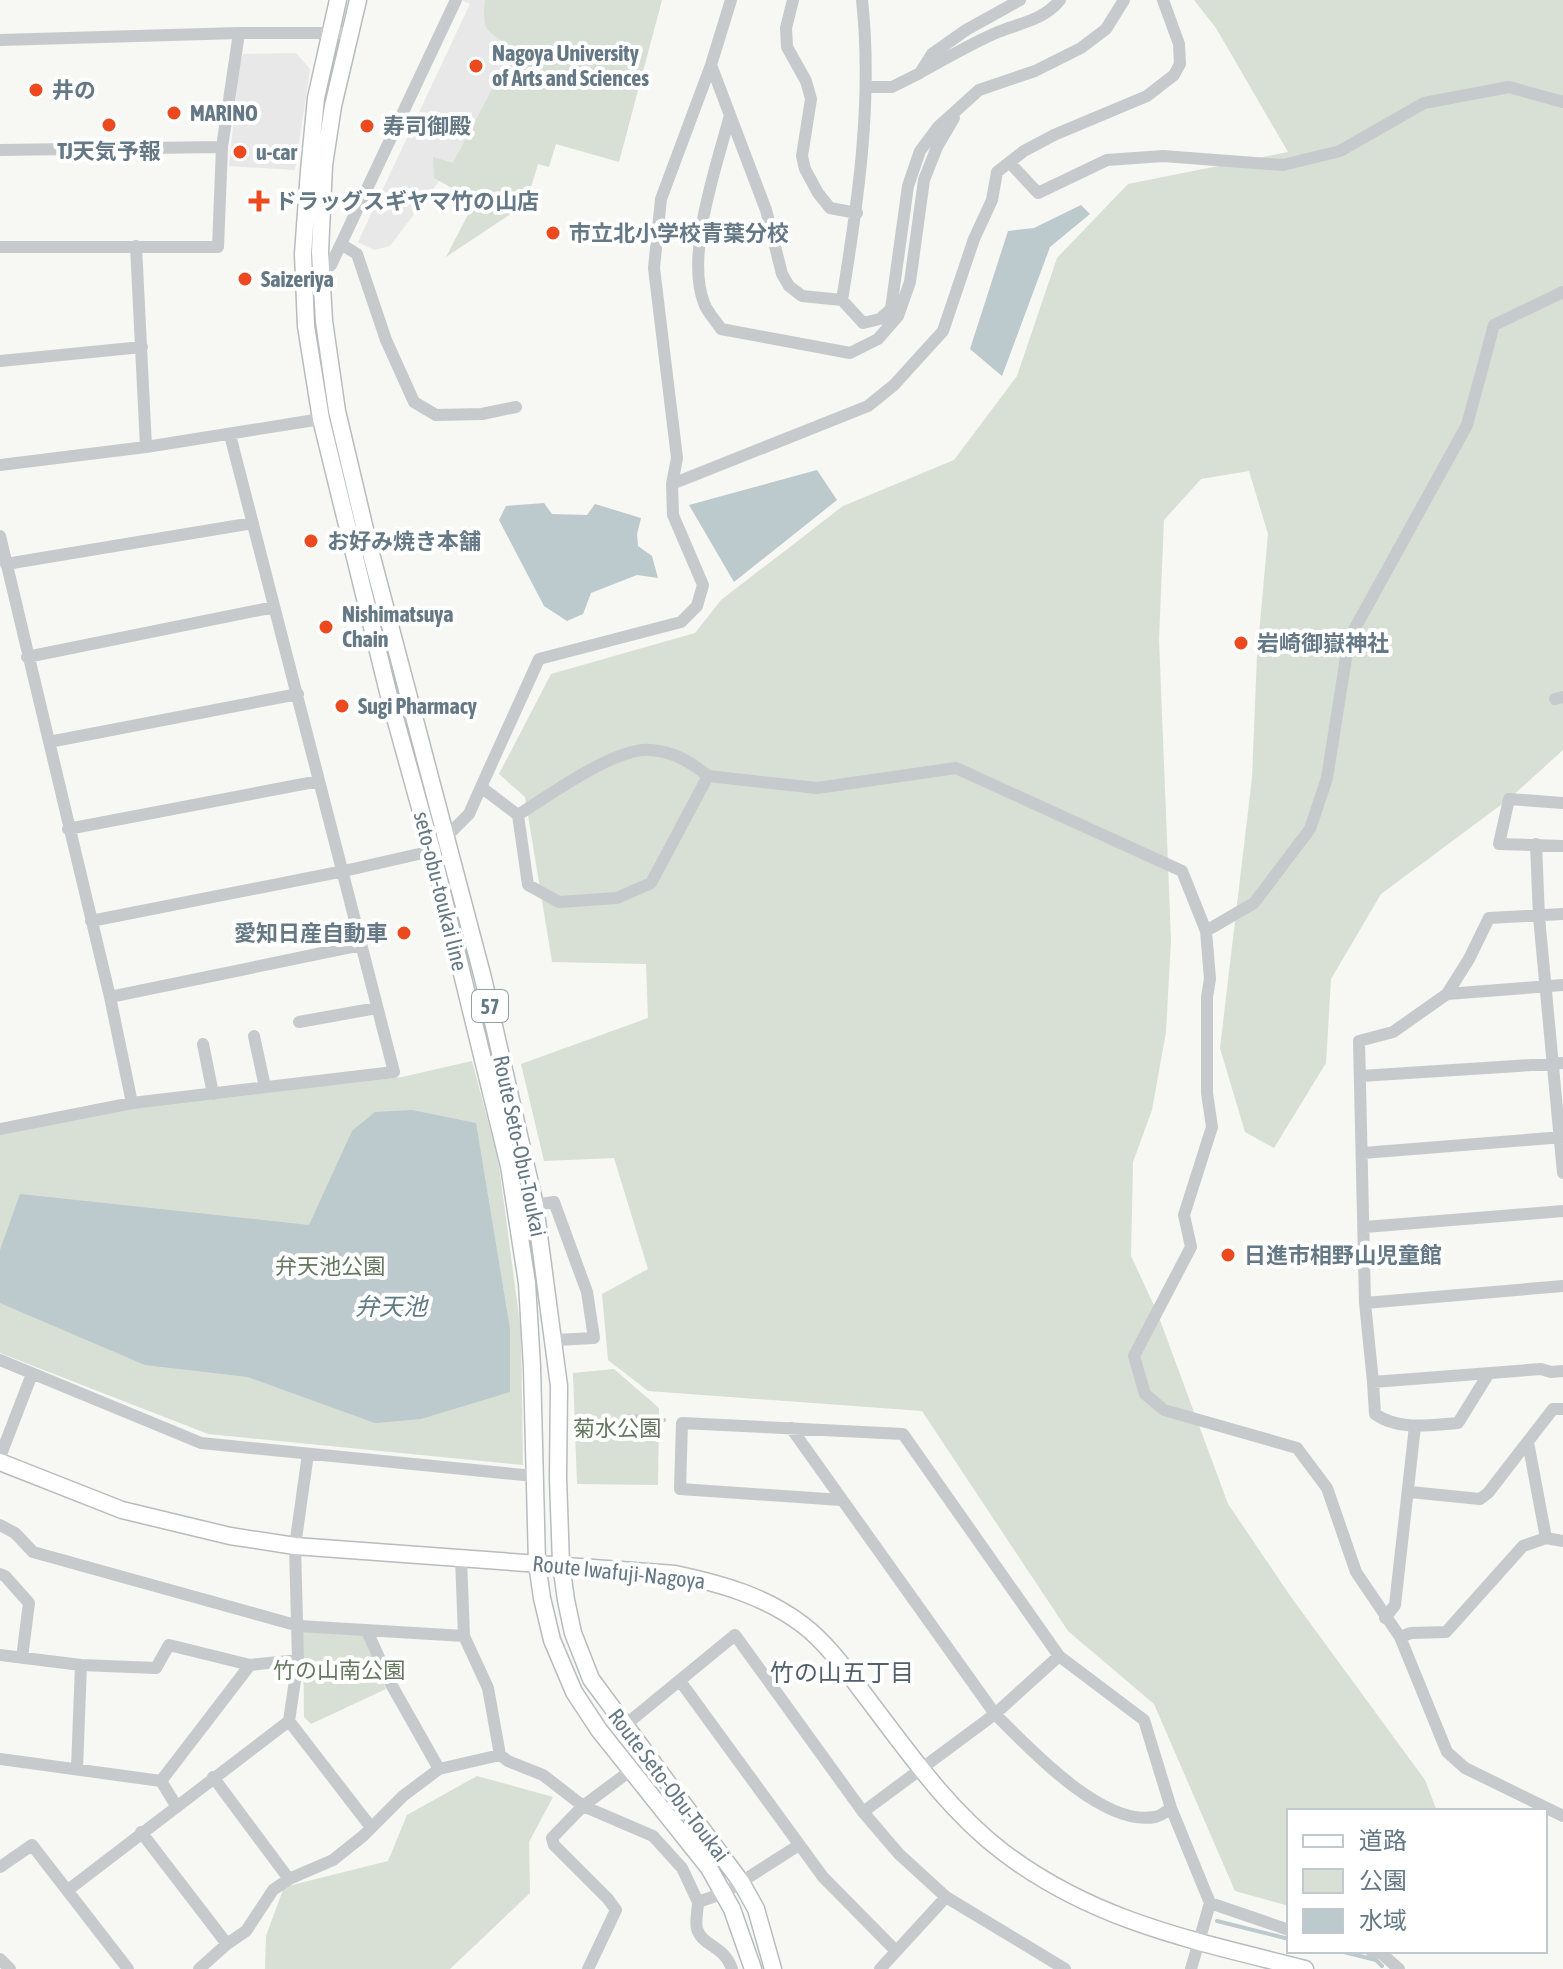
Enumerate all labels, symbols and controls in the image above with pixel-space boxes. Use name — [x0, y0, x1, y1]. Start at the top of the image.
place label: Nagoya University of Arts and Sciences — [492, 40, 649, 91]
marker: Nagoya University of Arts and Sciences — [467, 57, 485, 75]
place label: 井の — [52, 77, 96, 103]
marker: 井の — [27, 81, 45, 99]
place label: MARINO — [190, 100, 258, 126]
marker: MARINO — [165, 104, 183, 122]
place label: 寿司御殿 — [383, 113, 471, 139]
marker: TJ天気予報 — [100, 116, 118, 134]
marker: 寿司御殿 — [358, 117, 376, 135]
place label: TJ天気予報 — [57, 138, 161, 164]
place label: u-car — [256, 139, 297, 165]
marker: u-car — [231, 143, 249, 161]
place label: ドラッグスギヤマ竹の山店 — [275, 188, 539, 214]
marker: ドラッグスギヤマ竹の山店 — [250, 192, 268, 210]
place label: 市立北小学校青葉分校 — [569, 220, 789, 246]
marker: 市立北小学校青葉分校 — [544, 224, 562, 242]
place label: Saizeriya — [261, 266, 334, 292]
marker: Saizeriya — [236, 270, 254, 288]
place label: お好み焼き本舗 — [327, 528, 481, 554]
marker: お好み焼き本舗 — [302, 532, 320, 550]
place label: Nishimatsuya Chain — [342, 601, 453, 652]
marker: Nishimatsuya Chain — [317, 618, 335, 636]
place label: 岩崎御嶽神社 — [1257, 630, 1389, 656]
marker: 岩崎御嶽神社 — [1232, 634, 1250, 652]
place label: Sugi Pharmacy — [358, 693, 477, 719]
marker: Sugi Pharmacy — [333, 697, 351, 715]
street label: seto-obu-toukai line — [409, 809, 473, 973]
place label: 愛知日産自動車 — [234, 920, 388, 946]
marker: 愛知日産自動車 — [395, 924, 413, 942]
road number: 57 — [472, 990, 508, 1022]
street label: Route Seto-Obu-Toukai — [488, 1053, 552, 1239]
place label: 日進市相野山児童館 — [1244, 1242, 1442, 1268]
marker: 日進市相野山児童館 — [1219, 1246, 1237, 1264]
park label: 弁天池公園 — [275, 1253, 385, 1279]
water label: 弁天池 — [355, 1293, 429, 1320]
park label: 菊水公園 — [573, 1415, 661, 1441]
street label: Route Iwafuji-Nagoya — [531, 1550, 707, 1594]
park label: 竹の山南公園 — [273, 1657, 405, 1683]
district label: 竹の山五丁目 — [770, 1659, 914, 1686]
street label: Route Seto-Obu-Toukai — [603, 1703, 735, 1867]
legend — [1287, 1809, 1547, 1953]
text: 道路 — [1359, 1827, 1407, 1854]
text: 公園 — [1359, 1867, 1407, 1894]
text: 水域 — [1359, 1907, 1407, 1934]

